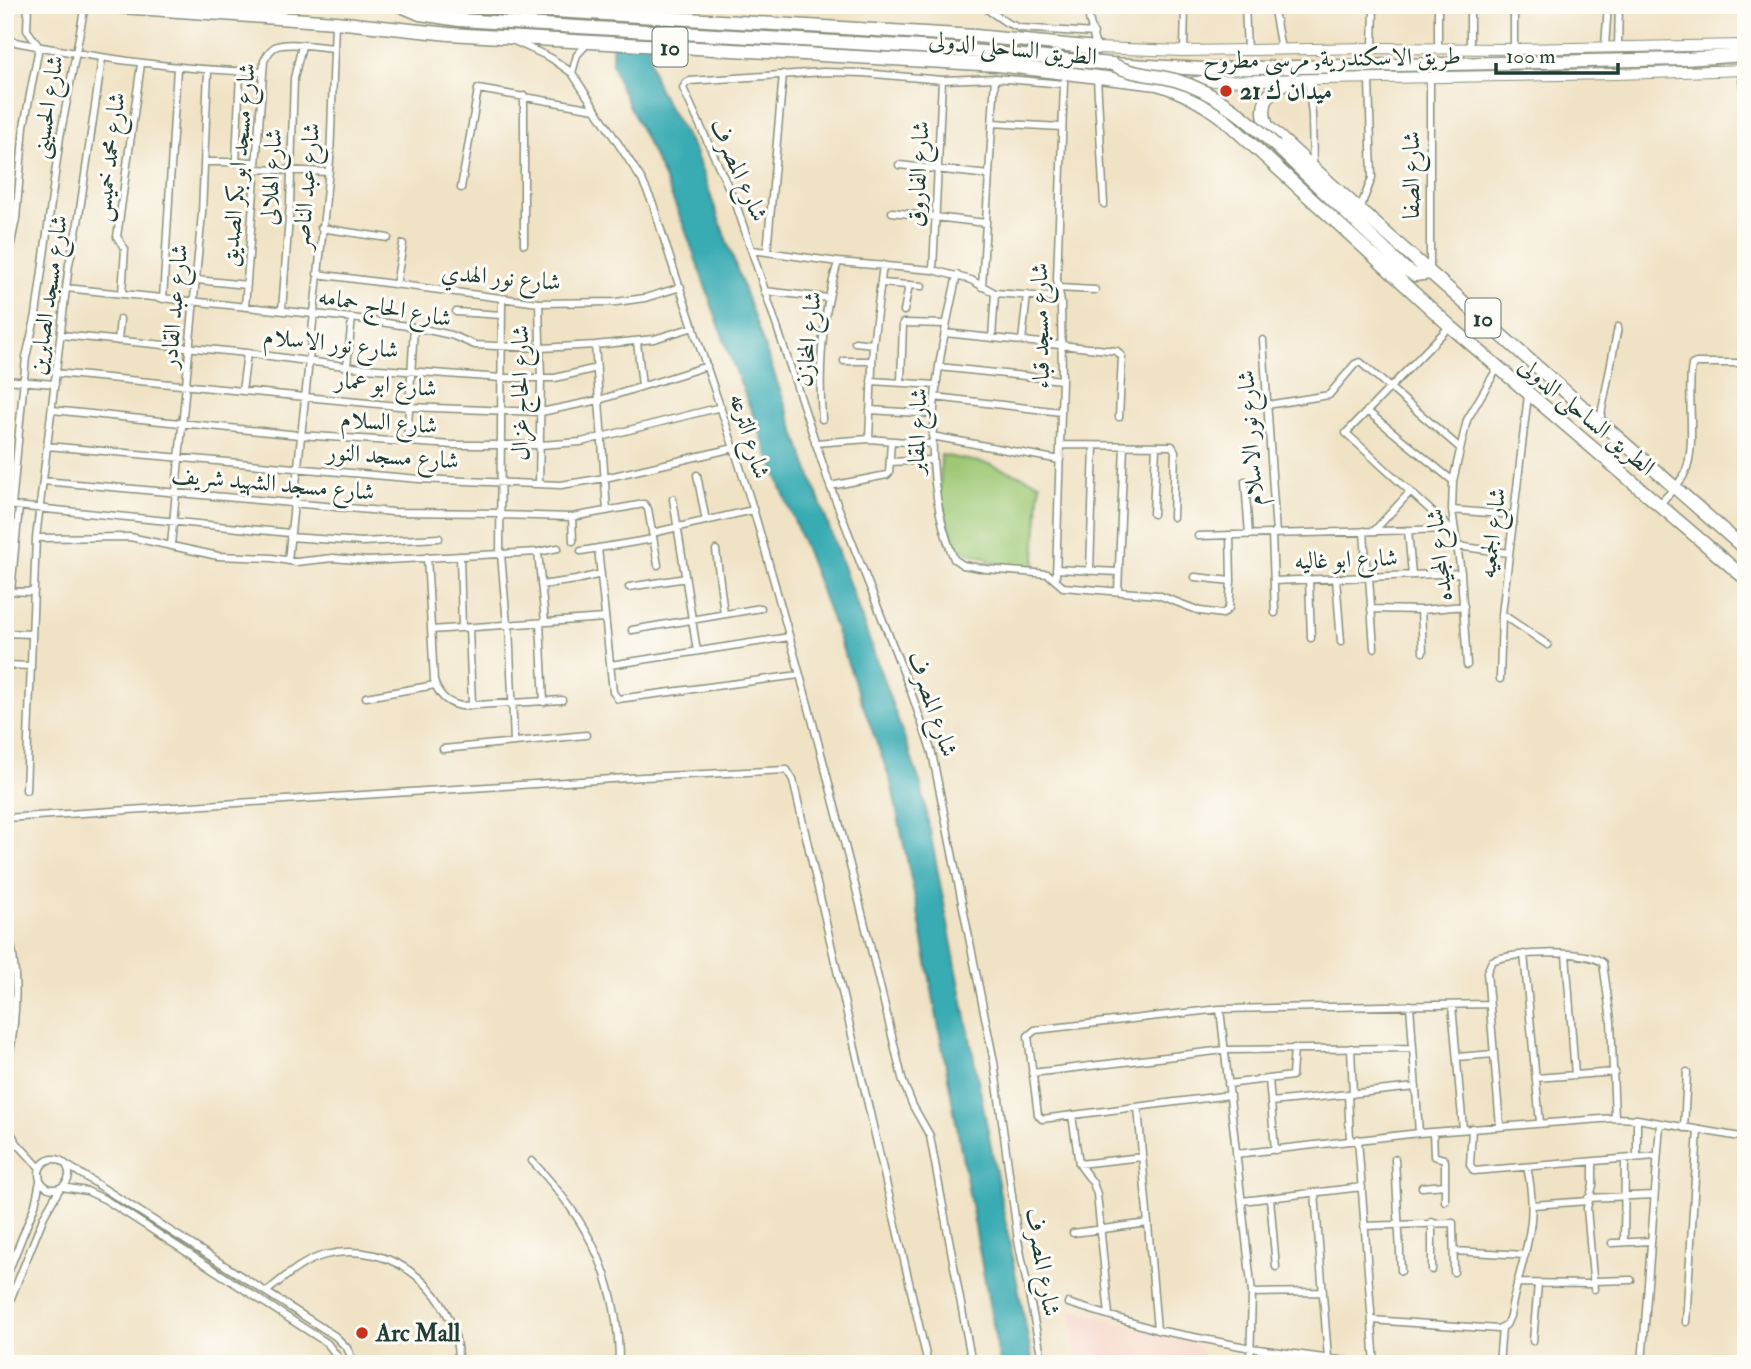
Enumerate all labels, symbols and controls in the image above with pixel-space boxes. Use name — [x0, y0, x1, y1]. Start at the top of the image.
street label: الطريق الساحلى الدولى — [927, 24, 1099, 74]
road number: 10 — [652, 28, 688, 66]
scale bar — [1496, 32, 1618, 76]
street label: طريق الاسكندرية, مرسى مطروح — [1203, 41, 1461, 81]
text: 100 m — [1506, 43, 1556, 70]
street label: شارع الحسينى — [24, 53, 75, 162]
street label: شارع مسجد ابو بكر الصديق — [214, 62, 267, 269]
place label: ميدان ك 21 — [1240, 76, 1332, 107]
marker: ميدان ك 21 — [1218, 83, 1234, 99]
street label: شارع محمد خميس — [86, 91, 137, 224]
street label: شارع المصرف — [698, 114, 775, 228]
street label: شارع الفاروق — [900, 120, 941, 228]
street label: شارع عبد الناصر — [285, 121, 331, 254]
street label: شارع الهلالى — [253, 128, 294, 226]
street label: شارع الصفا — [1396, 131, 1431, 219]
street label: شارع مسجد الصابرين — [22, 213, 79, 378]
street label: شارع عبد القادر — [153, 243, 199, 372]
street label: شارع نور الهدي — [439, 257, 562, 302]
street label: شارع مسجد قباء — [1024, 262, 1061, 389]
street label: شارع الحاج حمامه — [315, 281, 454, 339]
street label: شارع المخازن — [788, 290, 833, 389]
road number: 10 — [1466, 298, 1500, 338]
street label: شارع نور الاسلام — [261, 321, 400, 371]
street label: شارع الحاج غزال — [505, 325, 541, 461]
street label: الطريق الساحلى الدولى — [1511, 350, 1661, 483]
street label: شارع ابو عمار — [332, 364, 438, 408]
street label: شارع نور الاسلام — [1230, 369, 1276, 507]
street label: شارع المقابر — [900, 387, 938, 478]
street label: شارع الترعه — [718, 390, 777, 484]
street label: شارع السلام — [339, 404, 439, 446]
street label: شارع مسجد النور — [324, 436, 460, 481]
street label: شارع مسجد الشهيد شريف — [170, 459, 376, 512]
street label: شارع الجمعيه — [1472, 486, 1517, 581]
street label: شارع المجيده — [1419, 507, 1464, 603]
street label: شارع ابو غاليه — [1294, 542, 1399, 581]
street label: شارع المصرف — [896, 647, 965, 762]
street label: شارع المصرف — [1014, 1205, 1067, 1319]
place label: Arc Mall — [375, 1318, 461, 1349]
marker: Arc Mall — [354, 1325, 370, 1341]

